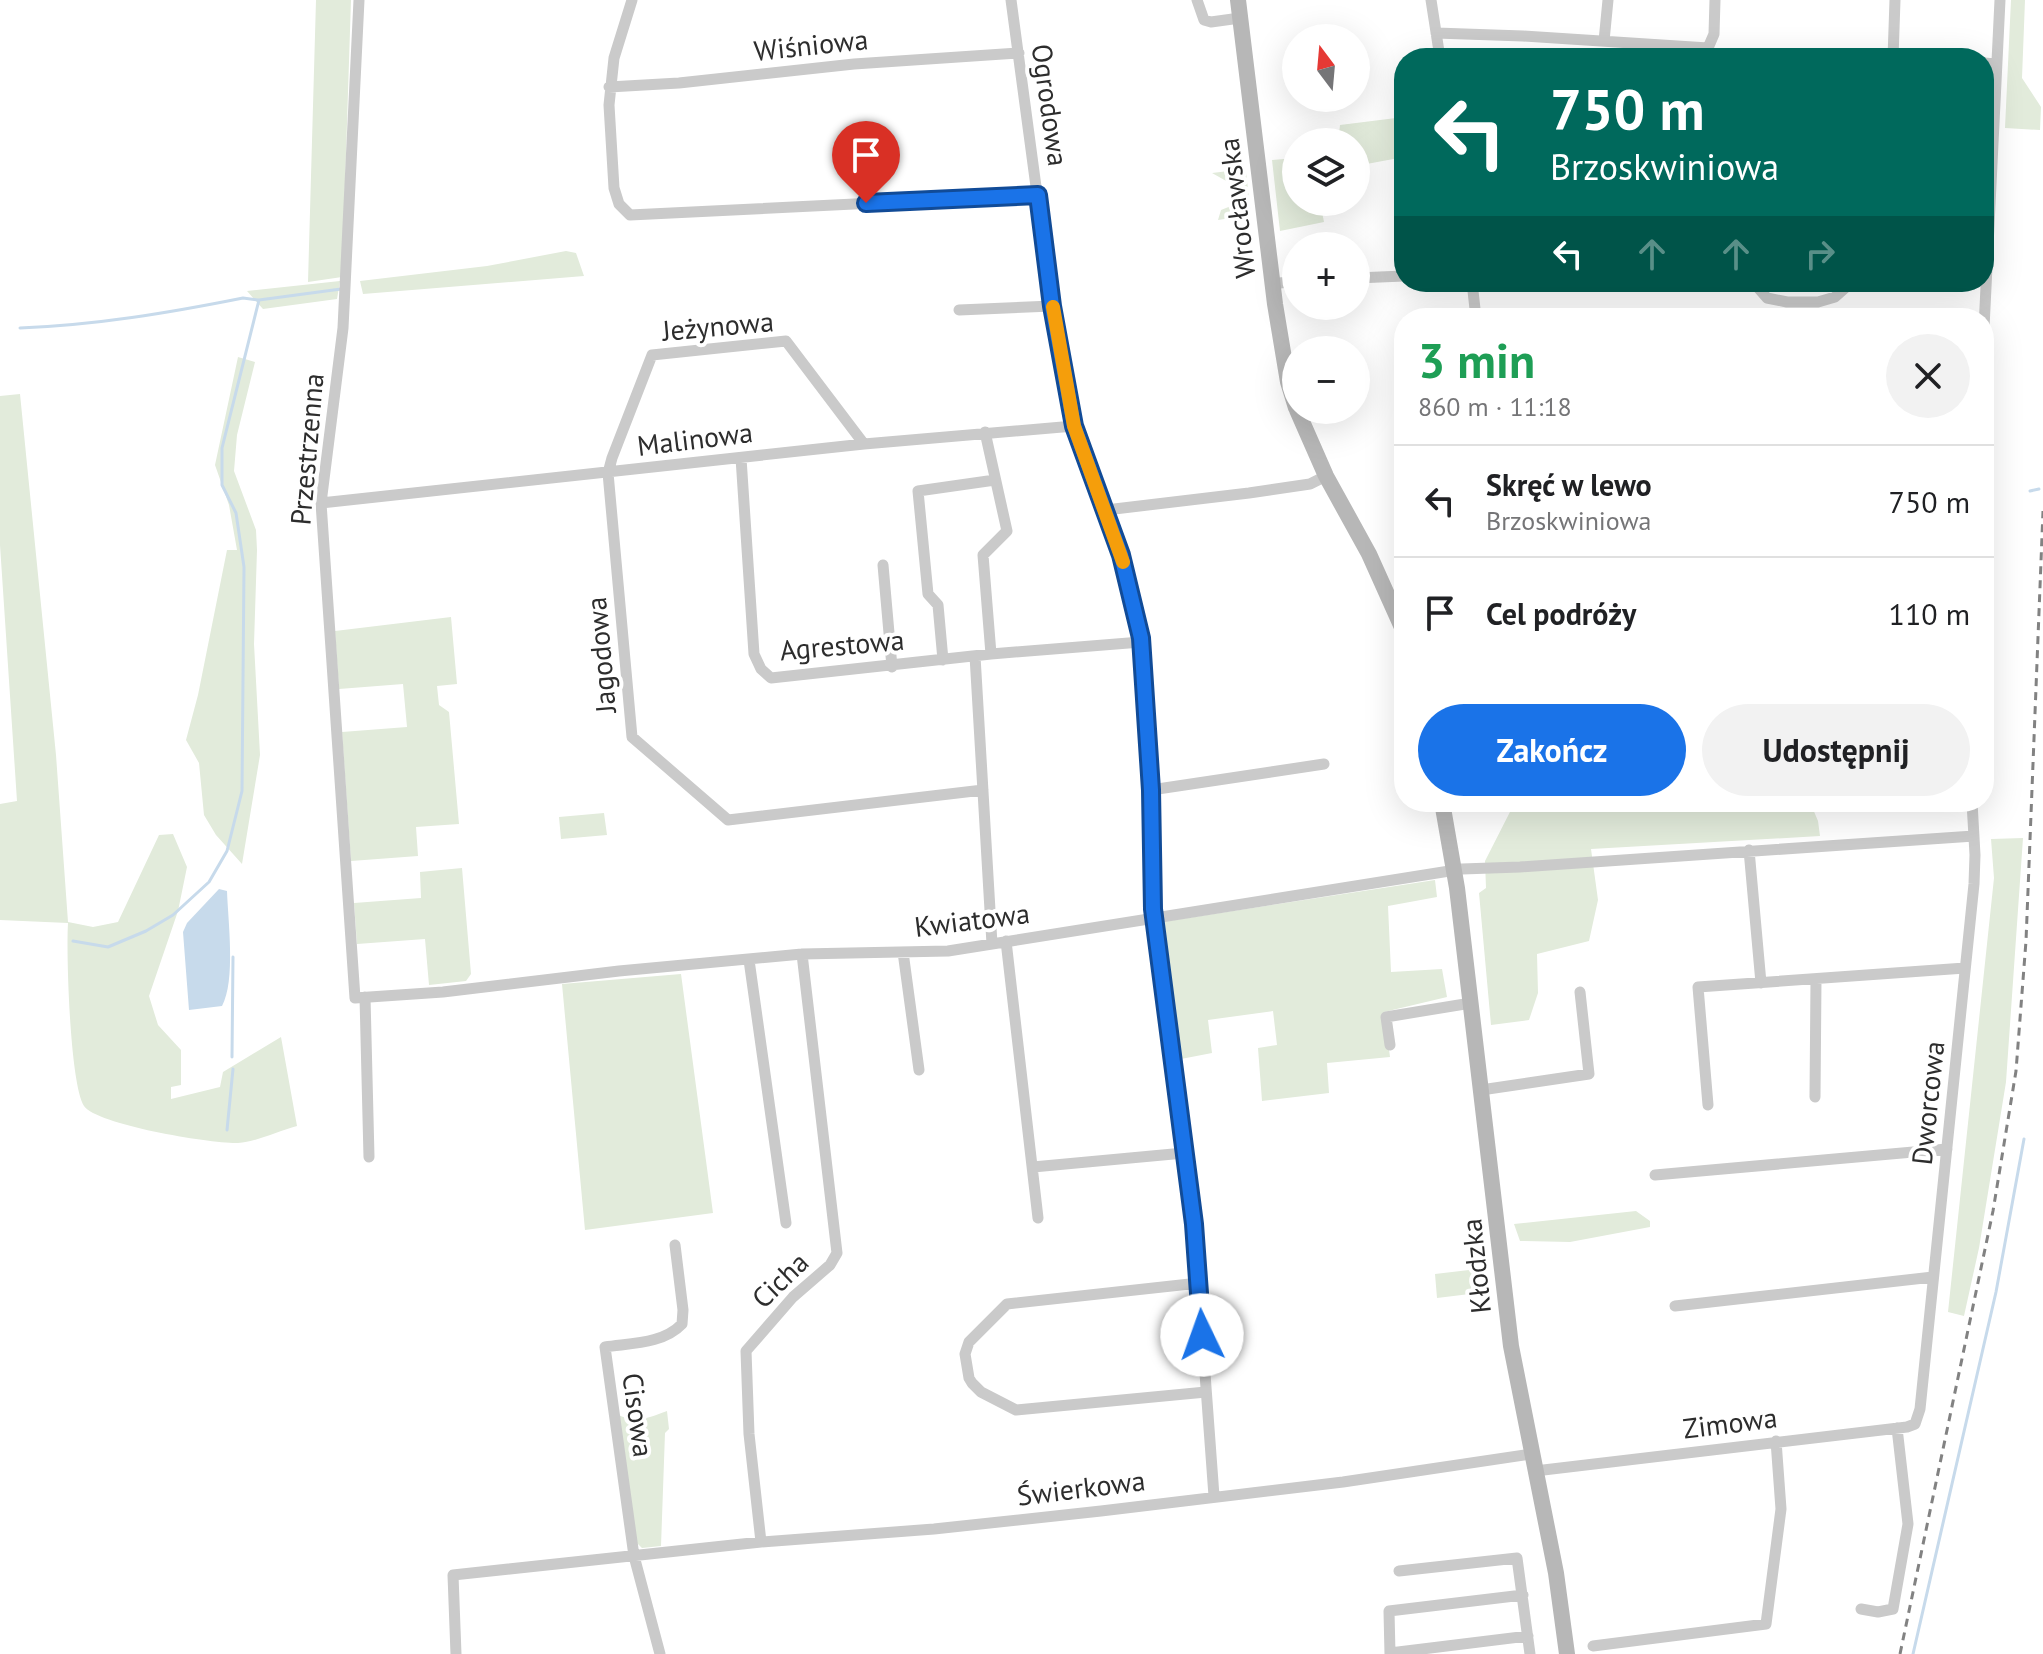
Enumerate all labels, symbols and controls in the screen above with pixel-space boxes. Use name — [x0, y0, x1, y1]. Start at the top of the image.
street label: Wiśniowa — [752, 20, 870, 69]
north arrow — [1282, 24, 1370, 112]
map controls — [1282, 24, 1370, 424]
street label: Ogrodowa — [1024, 41, 1077, 168]
text: 750 m — [1550, 73, 1705, 145]
icon: left — [1418, 80, 1522, 184]
pin — [832, 121, 900, 203]
button: layers — [1282, 128, 1370, 216]
icon: arrive — [844, 133, 888, 177]
street label: Wrocławska — [1210, 136, 1263, 280]
text: Brzoskwiniowa — [1550, 143, 1779, 190]
button: + — [1282, 232, 1370, 320]
icon: left — [1546, 232, 1590, 276]
icon: ahead — [1630, 232, 1674, 276]
icon: ahead — [1714, 232, 1758, 276]
icon: right — [1798, 232, 1842, 276]
street label: Jeżynowa — [660, 302, 775, 349]
text: 3 min — [1418, 329, 1535, 391]
button: close — [1886, 334, 1970, 418]
button: − — [1282, 336, 1370, 424]
street label: Przestrzenna — [281, 372, 332, 526]
text: 860 m · 11:18 — [1418, 390, 1572, 423]
street label: Malinowa — [635, 413, 755, 464]
text: Skręć w lewo — [1486, 465, 1652, 504]
icon: left — [1418, 479, 1462, 523]
text: 750 m — [1889, 482, 1970, 521]
text: Brzoskwiniowa — [1486, 504, 1652, 537]
icon: arrive — [1418, 591, 1462, 635]
text: Cel podróży — [1486, 594, 1636, 633]
text: 110 m — [1889, 594, 1970, 633]
street label: Jagodowa — [577, 595, 624, 716]
street label: Agrestowa — [778, 621, 906, 668]
button: Zakończ — [1418, 704, 1686, 796]
button: Udostępnij — [1702, 704, 1970, 796]
street label: Kwiatowa — [912, 894, 1032, 945]
street label: Dworcowa — [1903, 1039, 1952, 1167]
street label: Kłodzka — [1452, 1217, 1499, 1315]
street label: Cicha — [743, 1244, 816, 1316]
position arrow — [1160, 1293, 1244, 1377]
street label: Cisowa — [614, 1371, 663, 1459]
street label: Zimowa — [1681, 1398, 1779, 1447]
street label: Świerkowa — [1015, 1461, 1147, 1514]

